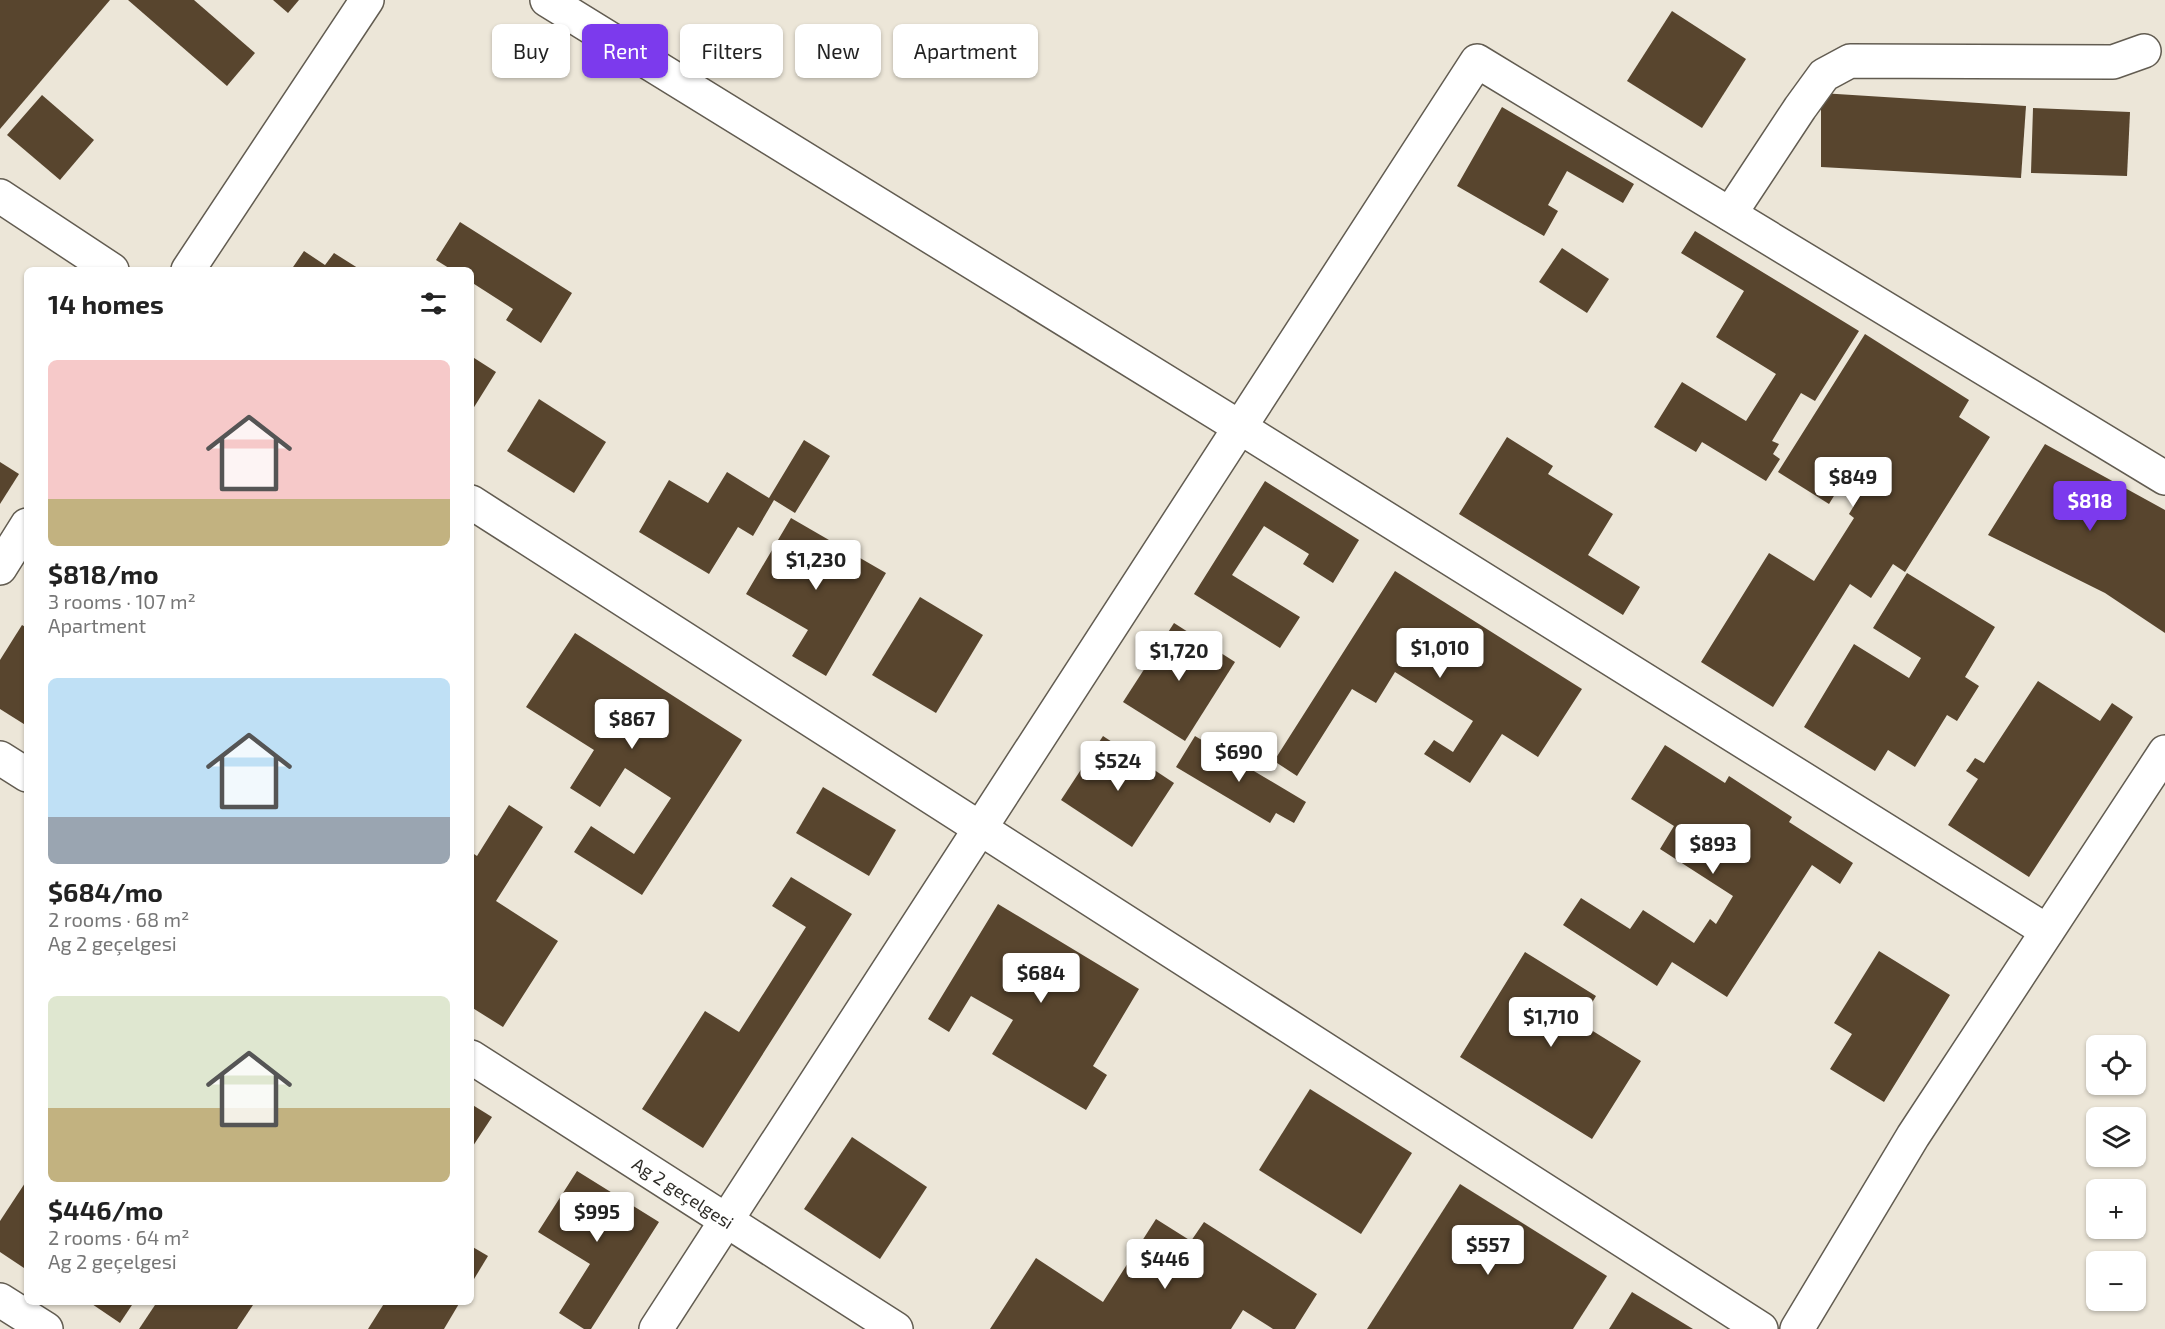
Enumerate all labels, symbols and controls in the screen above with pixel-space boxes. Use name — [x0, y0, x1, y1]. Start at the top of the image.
chip: Buy — [492, 24, 570, 78]
chip: Rent — [582, 24, 668, 78]
chip: Filters — [680, 24, 783, 78]
chip: New — [795, 24, 881, 78]
chip: Apartment — [893, 24, 1038, 78]
icon: filters — [417, 287, 450, 320]
text: 14 homes — [48, 288, 164, 319]
icon: home — [195, 399, 303, 507]
pin: $849 — [1817, 457, 1889, 508]
text: $849 — [1829, 464, 1877, 488]
pin: $818 — [2054, 481, 2126, 532]
text: $818 — [2067, 488, 2113, 512]
pin: $1,230 — [767, 540, 865, 591]
text: $1,230 — [786, 547, 846, 571]
text: $818/mo — [48, 558, 159, 589]
text: 3 rooms · 107 m² — [48, 589, 196, 613]
text: Apartment — [48, 613, 146, 637]
pin: $1,010 — [1391, 628, 1489, 679]
pin: $1,720 — [1130, 631, 1228, 682]
text: $1,010 — [1411, 635, 1469, 659]
text: $1,720 — [1149, 638, 1209, 662]
pin: $867 — [596, 699, 668, 750]
text: $867 — [609, 706, 655, 730]
icon: home — [195, 717, 303, 825]
pin: $690 — [1203, 732, 1275, 783]
text: $690 — [1215, 739, 1263, 763]
pin: $524 — [1082, 741, 1154, 792]
text: $524 — [1095, 748, 1142, 772]
pin: $893 — [1677, 824, 1749, 875]
text: $893 — [1689, 831, 1737, 855]
text: $684/mo — [48, 876, 163, 907]
text: 2 rooms · 68 m² — [48, 907, 189, 931]
text: Ag 2 geçelgesi — [48, 931, 177, 955]
pin: $684 — [1005, 953, 1077, 1004]
text: $684 — [1017, 960, 1065, 984]
pin: $1,710 — [1502, 997, 1600, 1048]
text: $1,710 — [1523, 1004, 1579, 1028]
icon: home — [195, 1035, 303, 1143]
map controls — [2086, 1035, 2146, 1311]
button: locate — [2086, 1035, 2146, 1095]
button: layers — [2086, 1107, 2146, 1167]
street label: Ag 2 geçelgesi — [628, 1152, 738, 1233]
button: + — [2086, 1179, 2146, 1239]
pin: $995 — [561, 1192, 633, 1243]
text: $446/mo — [48, 1194, 163, 1225]
text: $995 — [574, 1199, 620, 1223]
text: 2 rooms · 64 m² — [48, 1225, 190, 1249]
pin: $557 — [1452, 1225, 1524, 1276]
text: $557 — [1466, 1232, 1510, 1256]
pin: $446 — [1129, 1239, 1201, 1290]
text: $446 — [1141, 1246, 1189, 1270]
text: Ag 2 geçelgesi — [48, 1249, 177, 1273]
button: − — [2086, 1251, 2146, 1311]

